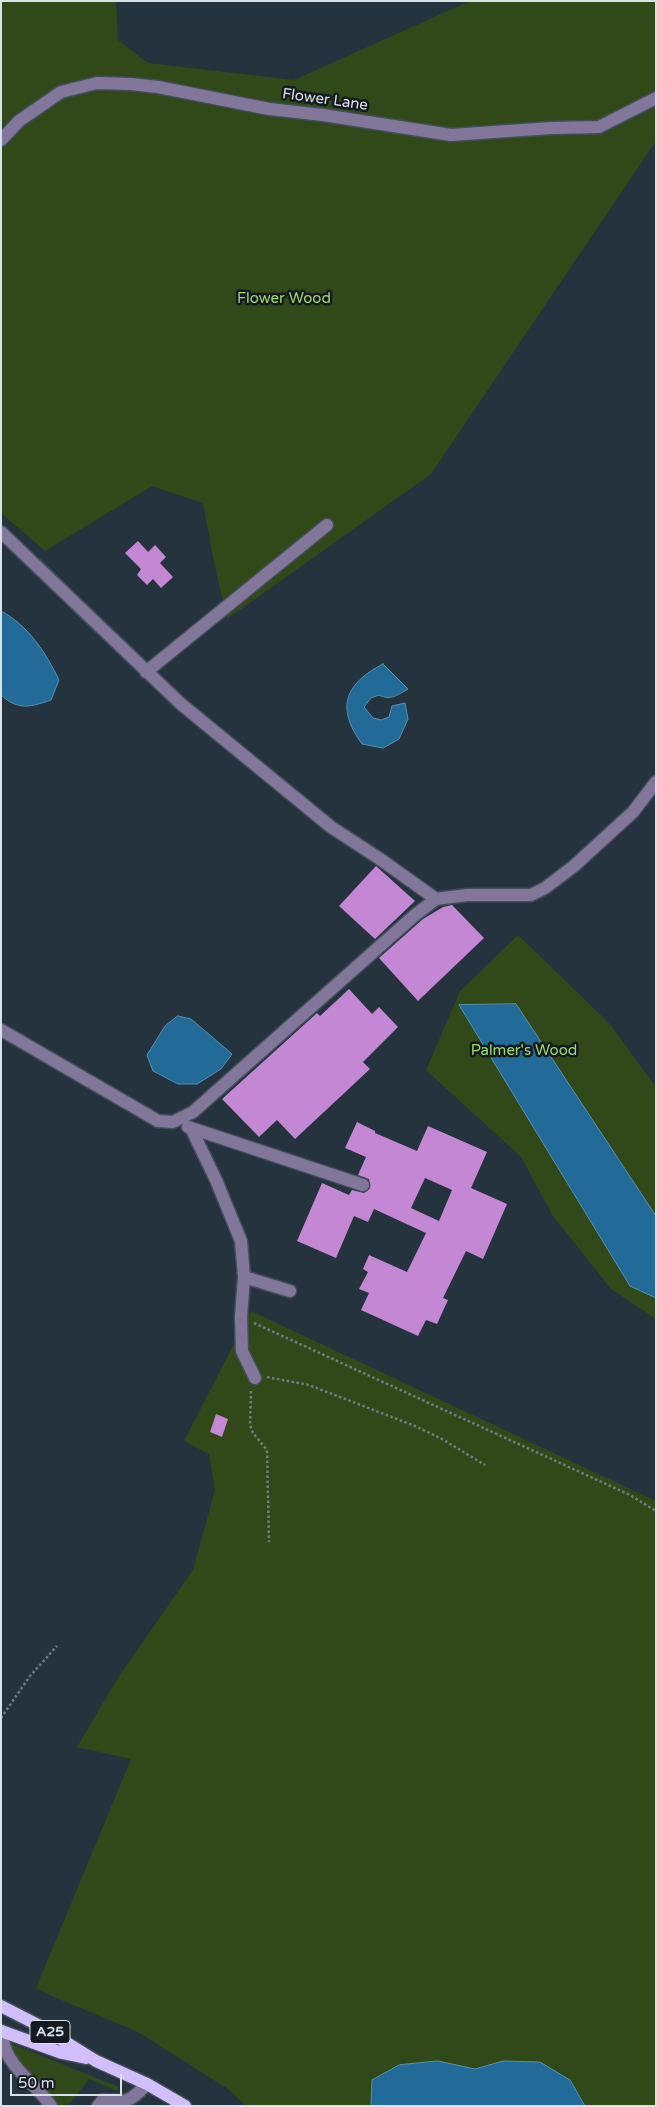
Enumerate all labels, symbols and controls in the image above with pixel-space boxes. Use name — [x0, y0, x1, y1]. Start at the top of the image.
street label: Flower Lane — [281, 85, 369, 115]
park label: Flower Wood — [237, 290, 331, 308]
park label: Palmer's Wood — [471, 1042, 577, 1060]
road number: A25 — [30, 2020, 70, 2044]
scale bar — [12, 2064, 125, 2096]
text: 50 m — [18, 2074, 55, 2092]

